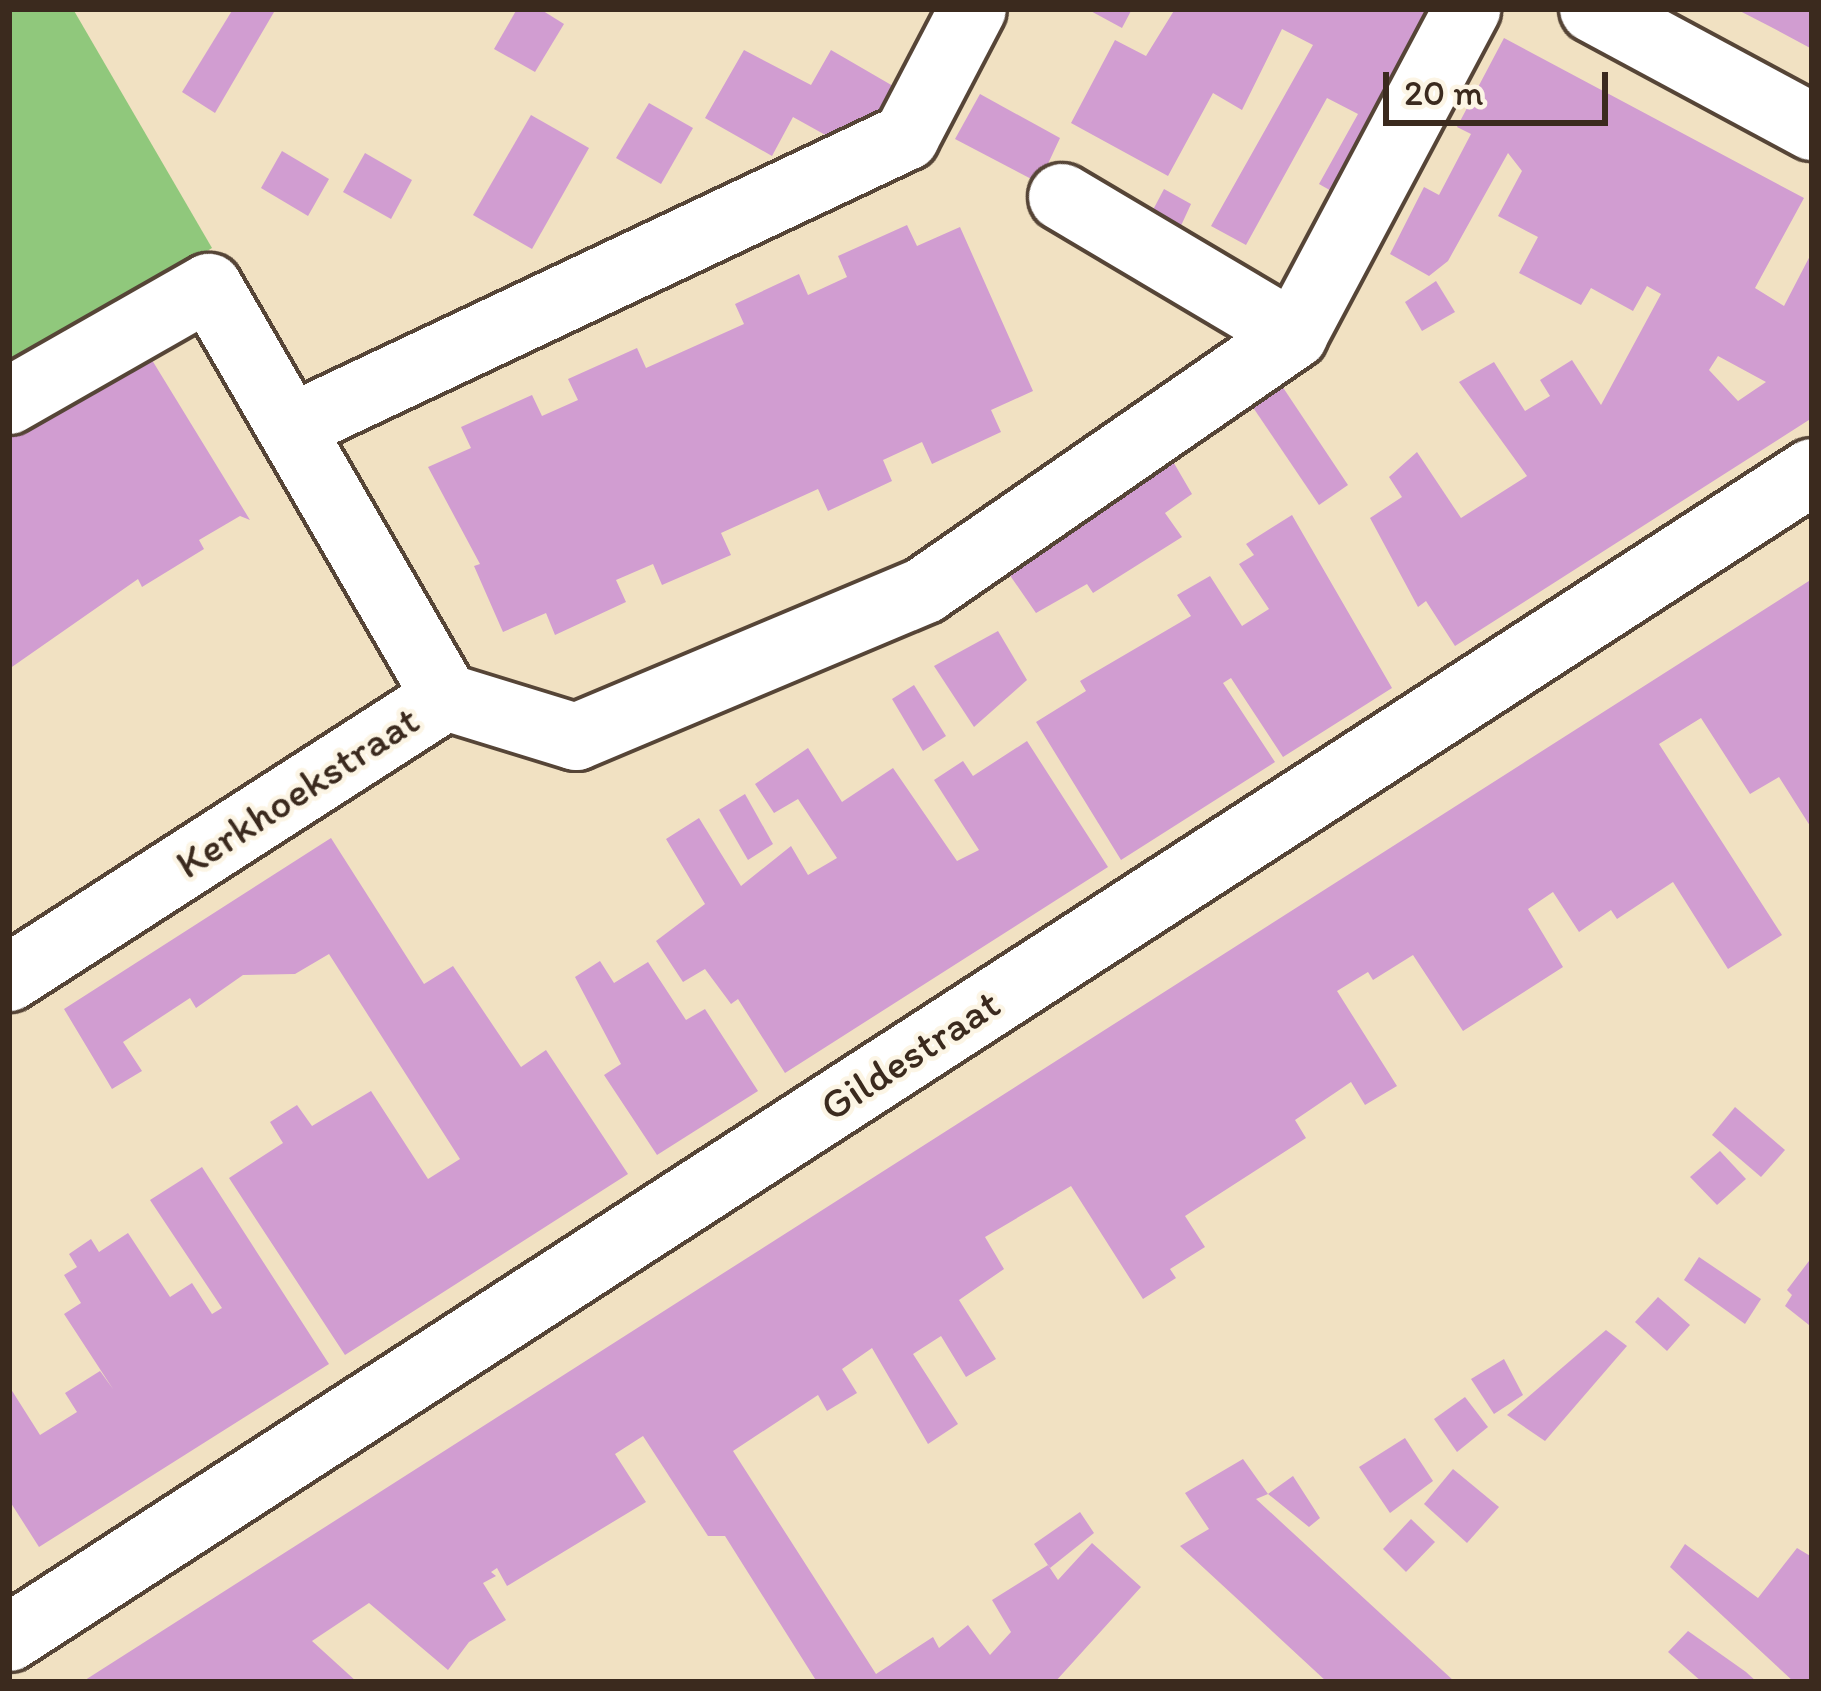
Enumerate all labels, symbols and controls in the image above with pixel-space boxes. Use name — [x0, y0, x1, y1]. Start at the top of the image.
scale bar — [1389, 48, 1614, 122]
text: 20 m — [1404, 71, 1484, 114]
street label: Kerkhoekstraat — [166, 695, 428, 889]
street label: Gildestraat — [811, 978, 1009, 1132]

